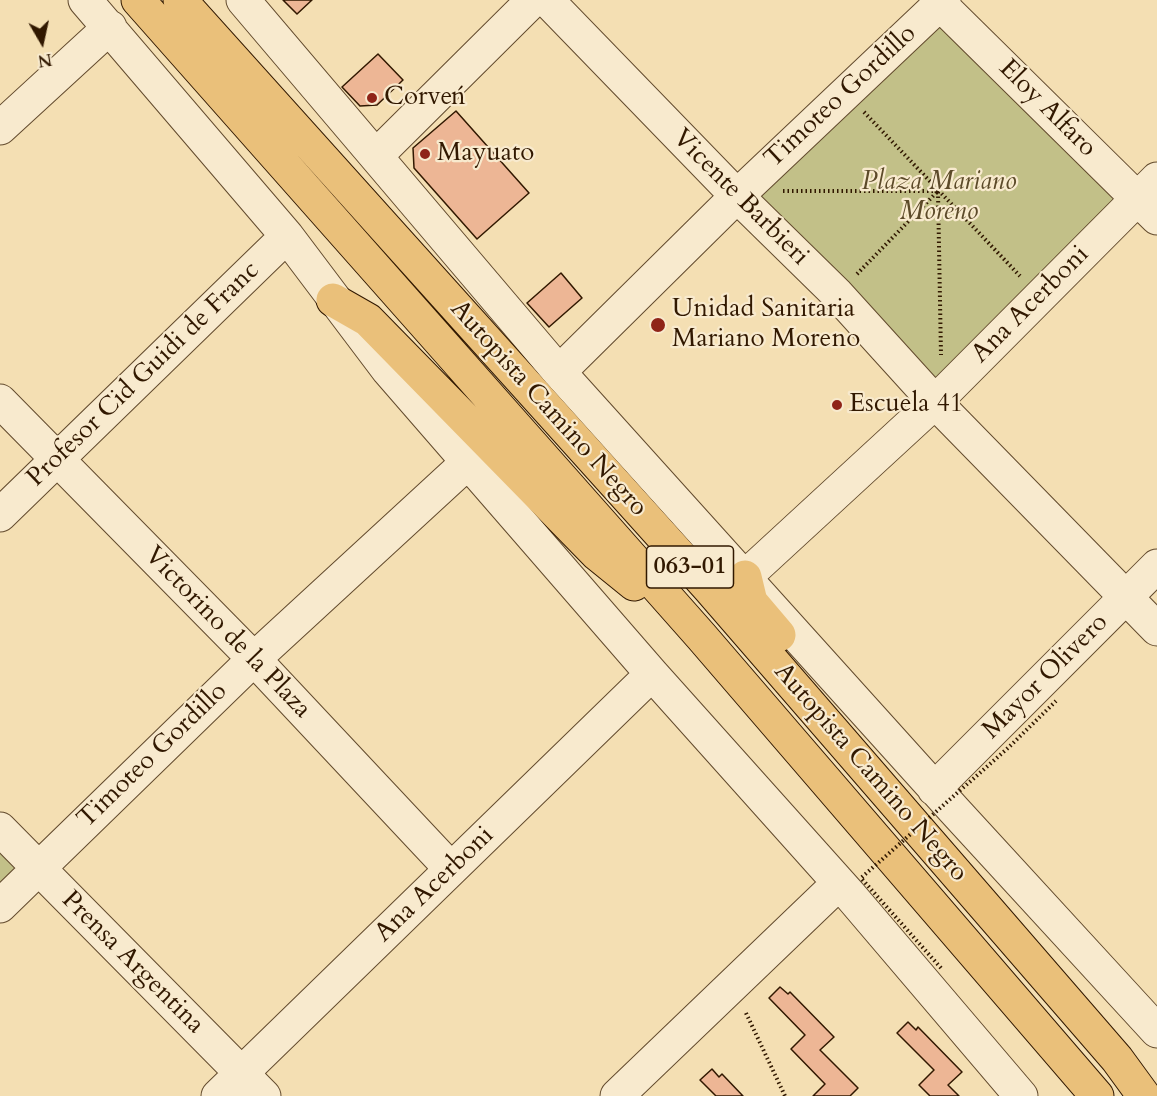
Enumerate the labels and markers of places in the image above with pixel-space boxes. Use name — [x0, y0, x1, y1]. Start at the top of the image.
place label: Corveń — [384, 82, 467, 114]
marker: Corveń — [365, 91, 379, 105]
place label: Mayuato — [437, 138, 534, 170]
marker: Mayuato — [418, 147, 432, 161]
place label: Unidad Sanitaria Mariano Moreno — [672, 294, 860, 356]
marker: Unidad Sanitaria Mariano Moreno — [649, 316, 667, 334]
place label: Escuela 41 — [849, 389, 963, 421]
marker: Escuela 41 — [830, 398, 844, 412]

